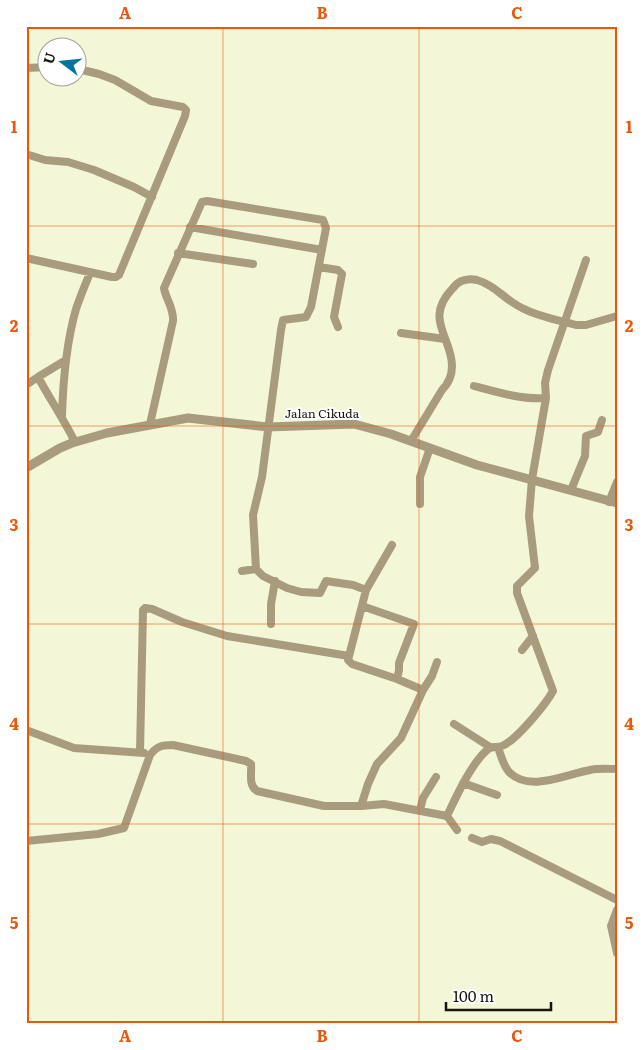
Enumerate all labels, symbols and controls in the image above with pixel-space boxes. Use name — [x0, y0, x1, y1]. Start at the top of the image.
text: A — [119, 0, 131, 24]
text: B — [316, 0, 328, 24]
text: C — [511, 0, 523, 24]
north arrow — [38, 38, 88, 88]
text: U — [37, 50, 60, 66]
text: 1 — [11, 114, 18, 138]
text: 1 — [626, 114, 633, 138]
text: 2 — [10, 313, 19, 337]
text: 2 — [625, 313, 634, 337]
street label: Jalan Cikuda — [285, 404, 360, 422]
text: 3 — [10, 512, 19, 536]
text: 3 — [625, 512, 634, 536]
text: 4 — [9, 711, 19, 735]
text: 4 — [624, 711, 634, 735]
text: 5 — [10, 910, 19, 934]
text: 5 — [625, 910, 634, 934]
scale bar — [446, 980, 550, 1012]
text: 100 m — [453, 984, 494, 1007]
text: A — [119, 1023, 131, 1047]
text: B — [316, 1023, 328, 1047]
text: C — [511, 1023, 523, 1047]

